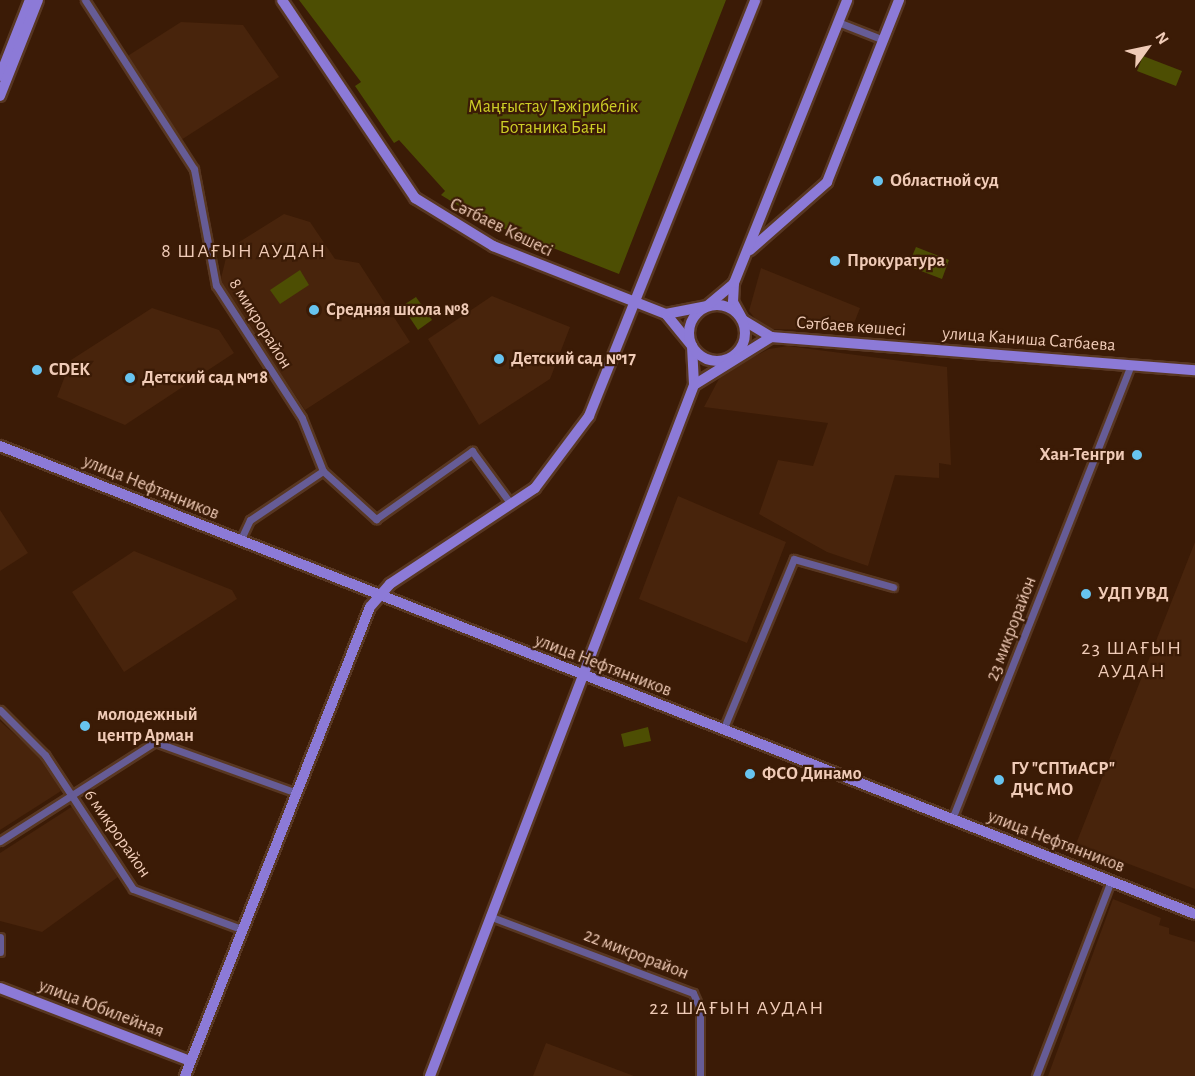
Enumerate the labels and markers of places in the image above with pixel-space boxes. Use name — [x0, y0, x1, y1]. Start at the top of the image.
place label: Областной суд — [890, 170, 999, 192]
marker: Областной суд — [871, 174, 885, 188]
place label: Прокуратура — [847, 250, 945, 272]
marker: Прокуратура — [828, 254, 842, 268]
place label: Средняя школа №8 — [326, 299, 469, 321]
marker: Средняя школа №8 — [307, 303, 321, 317]
place label: Детский сад №17 — [511, 348, 636, 370]
marker: Детский сад №17 — [492, 352, 506, 366]
place label: CDEK — [49, 359, 90, 381]
marker: CDEK — [30, 363, 44, 377]
place label: Детский сад №18 — [142, 367, 268, 389]
marker: Детский сад №18 — [123, 371, 137, 385]
place label: Хан-Тенгри — [1040, 444, 1125, 466]
marker: Хан-Тенгри — [1130, 448, 1144, 462]
place label: УДП УВД — [1098, 583, 1169, 605]
marker: УДП УВД — [1079, 587, 1093, 601]
place label: молодежный центр Арман — [97, 705, 198, 748]
marker: молодежный центр Арман — [78, 719, 92, 733]
place label: ГУ "СПТиАСР" ДЧС МО — [1011, 759, 1115, 802]
place label: ФСО Динамо — [762, 763, 862, 785]
marker: ФСО Динамо — [743, 767, 757, 781]
marker: ГУ "СПТиАСР" ДЧС МО — [992, 773, 1006, 787]

